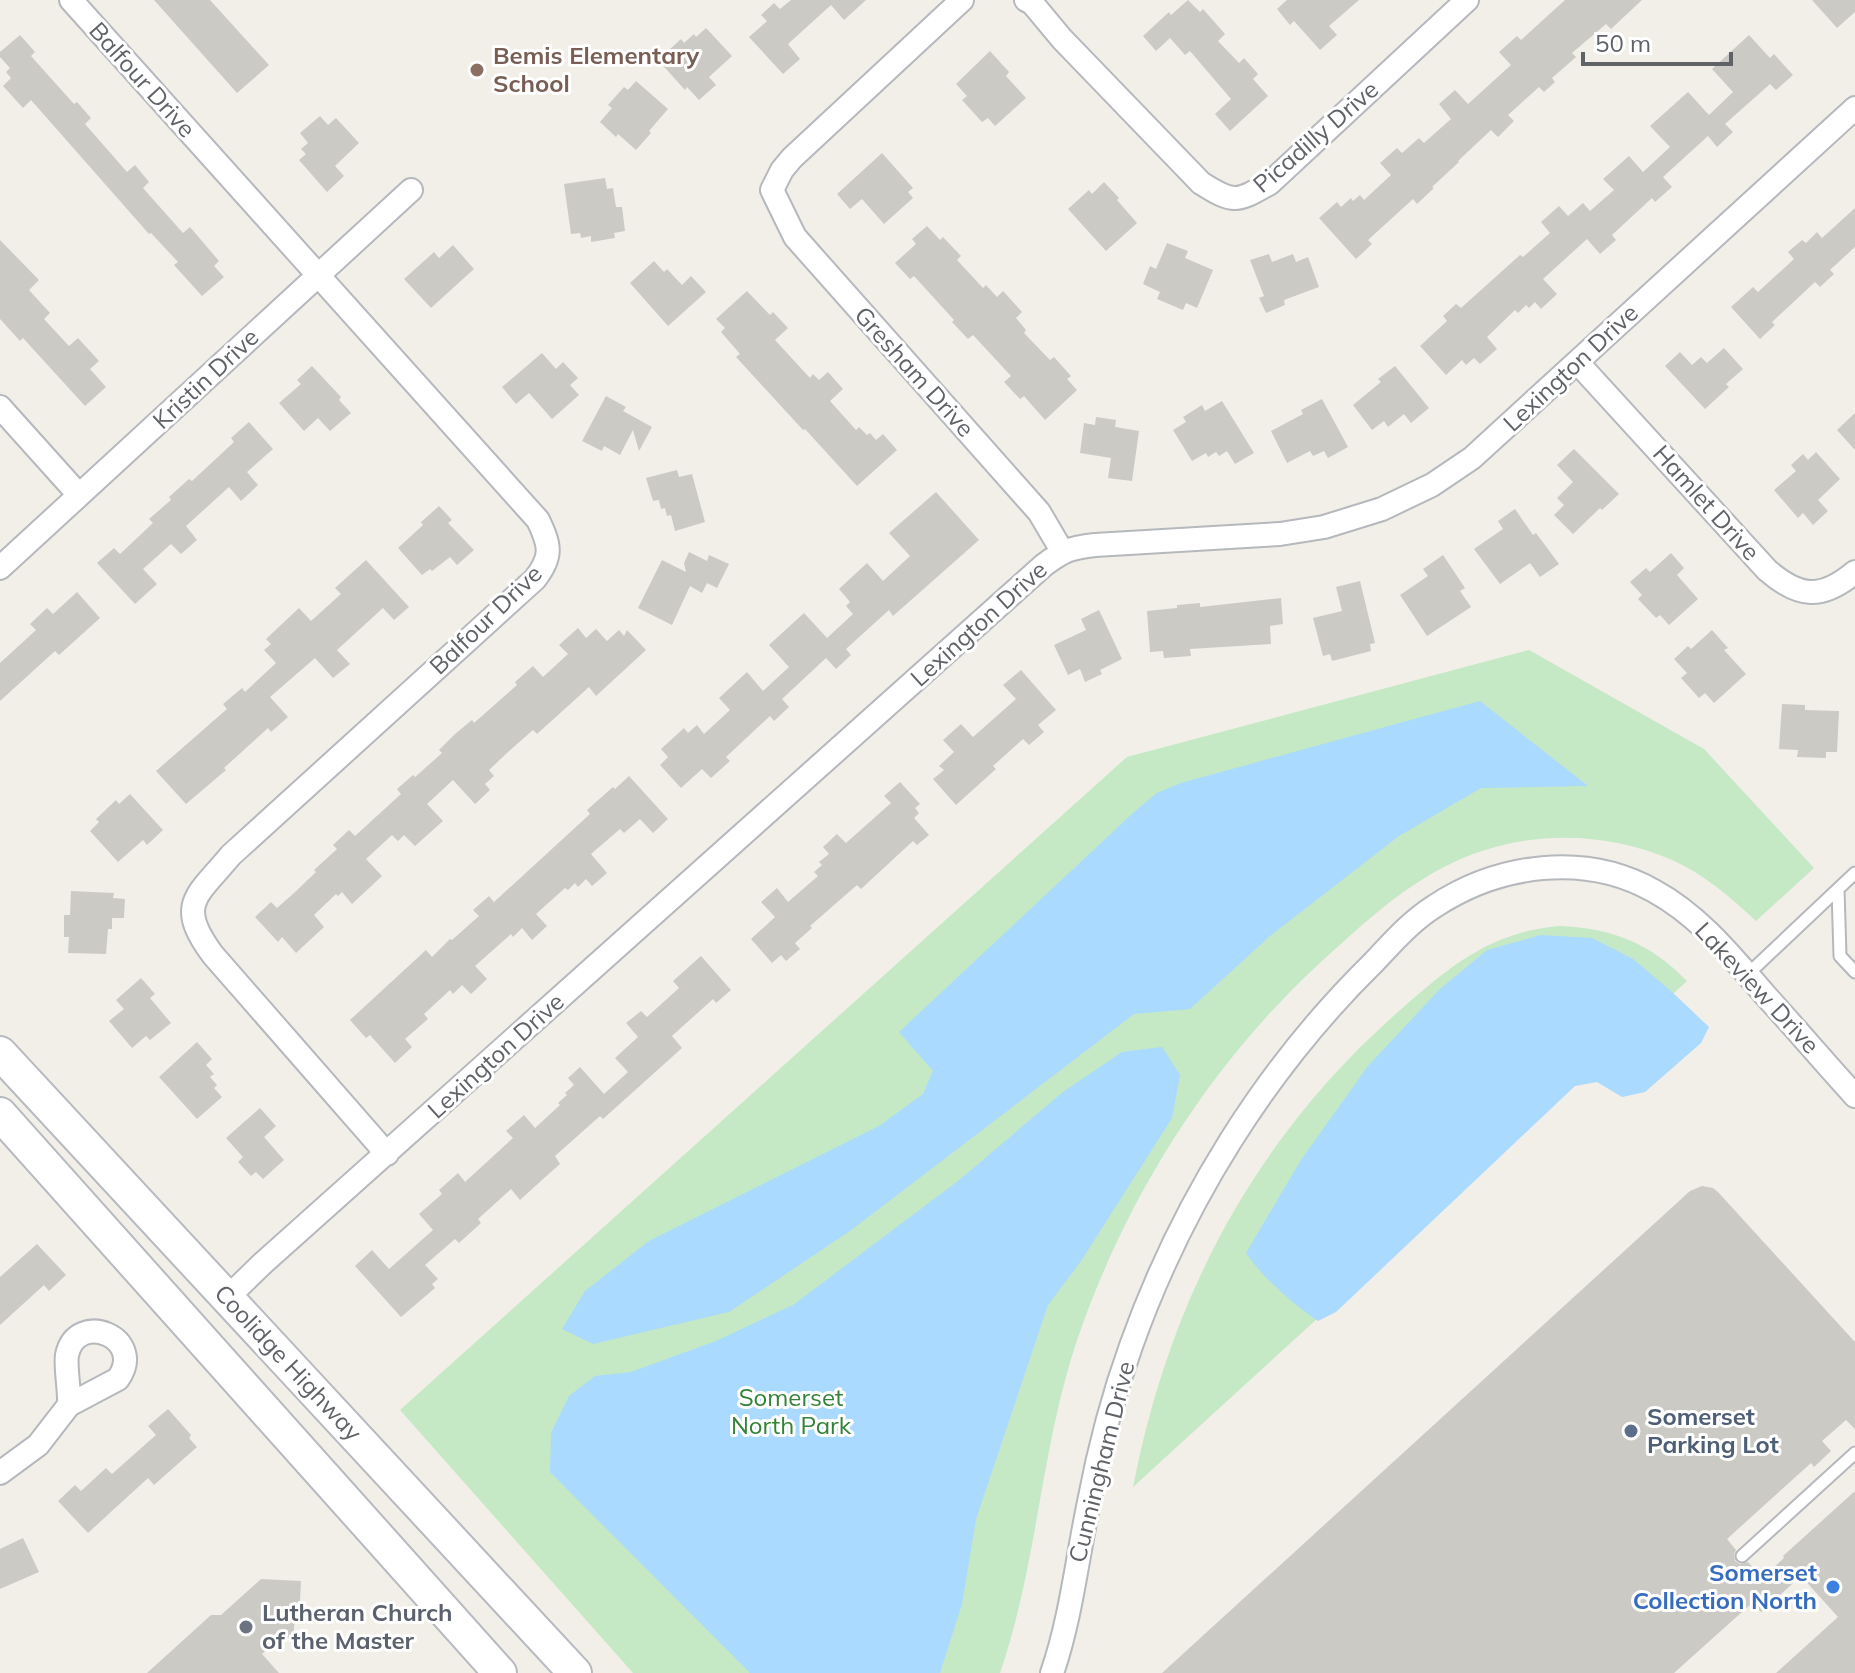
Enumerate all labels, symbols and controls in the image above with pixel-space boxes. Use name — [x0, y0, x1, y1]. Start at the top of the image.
street label: Balfour Drive — [83, 16, 202, 143]
scale bar — [1583, 16, 1731, 66]
text: 50 m — [1595, 28, 1651, 58]
place label: Bemis Elementary School — [493, 40, 700, 98]
marker: Bemis Elementary School — [468, 61, 486, 79]
street label: Picadilly Drive — [1247, 74, 1384, 199]
street label: Lexington Drive — [1497, 297, 1644, 437]
street label: Gresham Drive — [848, 300, 981, 443]
street label: Kristin Drive — [146, 322, 264, 435]
street label: Hamlet Drive — [1647, 438, 1766, 566]
street label: Lexington Drive — [904, 554, 1053, 692]
street label: Balfour Drive — [423, 558, 548, 680]
street label: Lakeview Drive — [1689, 915, 1826, 1059]
street label: Lexington Drive — [421, 986, 570, 1124]
street label: Coolidge Highway — [209, 1278, 369, 1447]
street label: Cunningham Drive — [1062, 1358, 1141, 1565]
park label: Somerset North Park — [731, 1382, 852, 1440]
place label: Somerset Parking Lot — [1647, 1401, 1779, 1459]
marker: Somerset Parking Lot — [1622, 1422, 1640, 1440]
place label: Somerset Collection North — [1633, 1557, 1817, 1615]
marker: Somerset Collection North — [1824, 1578, 1842, 1596]
place label: Lutheran Church of the Master — [262, 1597, 453, 1655]
marker: Lutheran Church of the Master — [237, 1618, 255, 1636]

